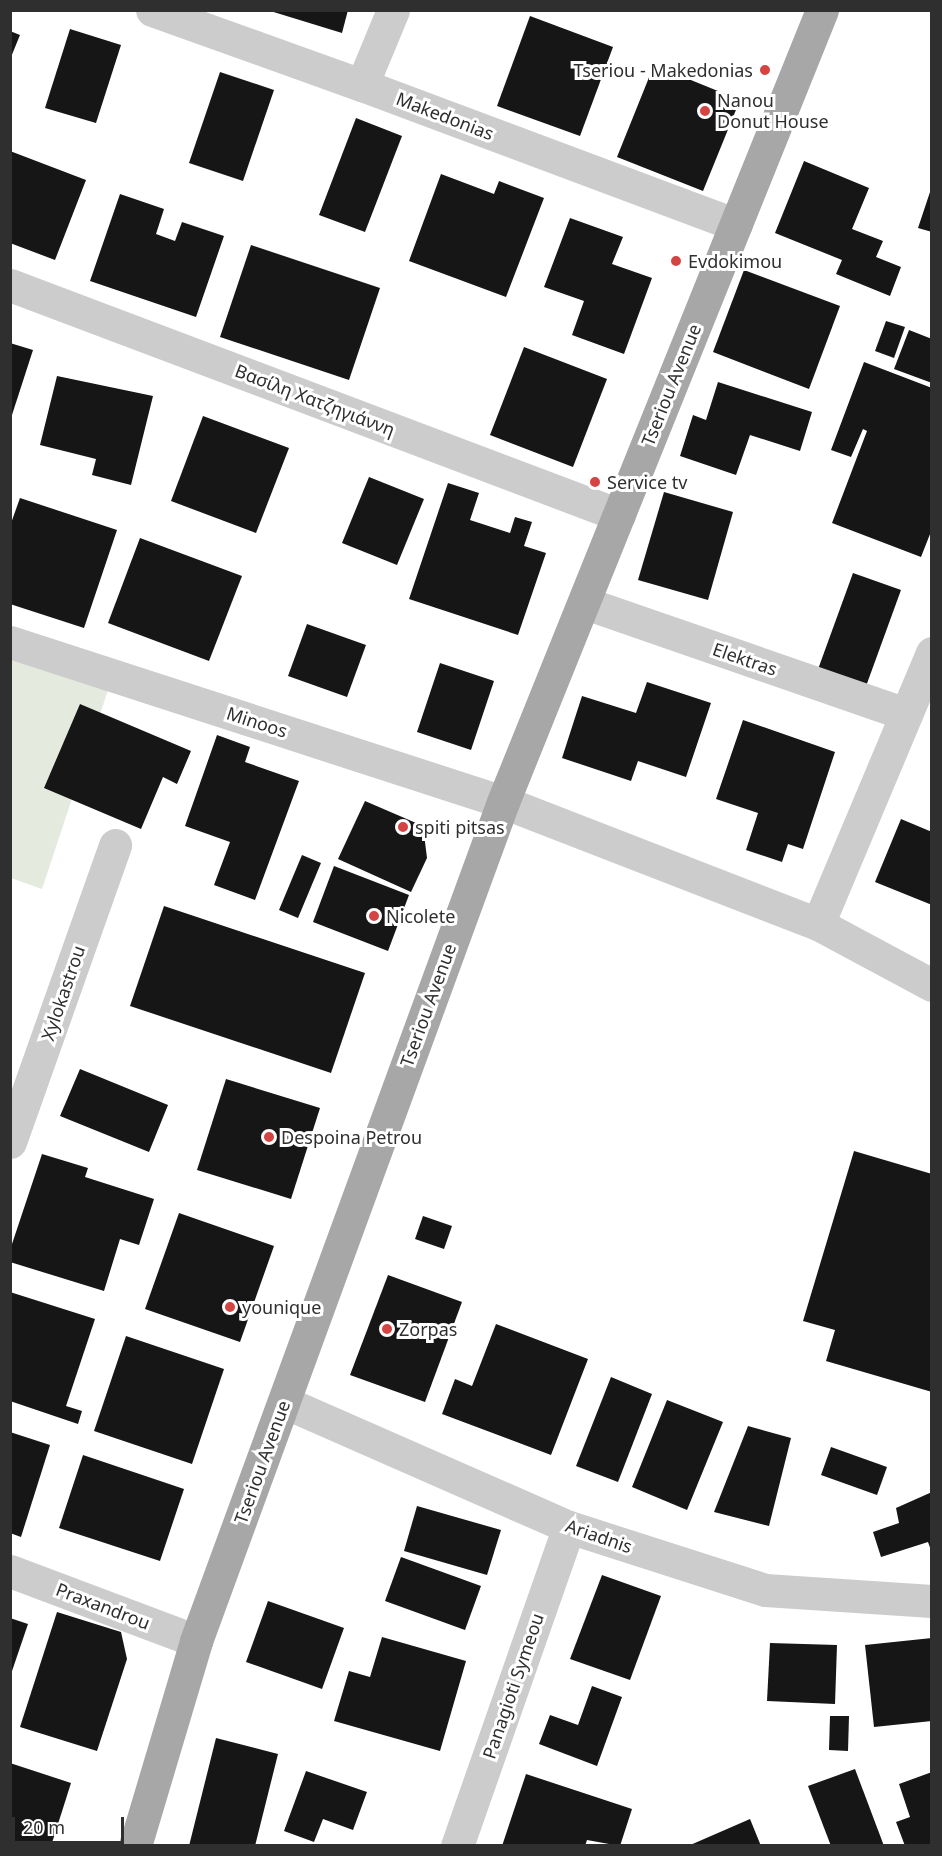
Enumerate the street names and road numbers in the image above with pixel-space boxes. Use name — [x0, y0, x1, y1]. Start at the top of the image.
street label: Makedonias — [393, 88, 497, 144]
street label: Tseriou Avenue — [637, 321, 705, 449]
street label: Βασίλη Χατζηγιάννη — [232, 360, 398, 440]
street label: Elektras — [710, 638, 780, 680]
street label: Minoos — [224, 702, 290, 742]
street label: Tseriou Avenue — [396, 940, 460, 1070]
street label: Xylokastrou — [37, 943, 89, 1043]
street label: Tseriou Avenue — [230, 1397, 294, 1527]
street label: Ariadnis — [563, 1515, 635, 1557]
street label: Praxandrou — [53, 1578, 153, 1634]
street label: Panagioti Symeou — [478, 1610, 548, 1762]

